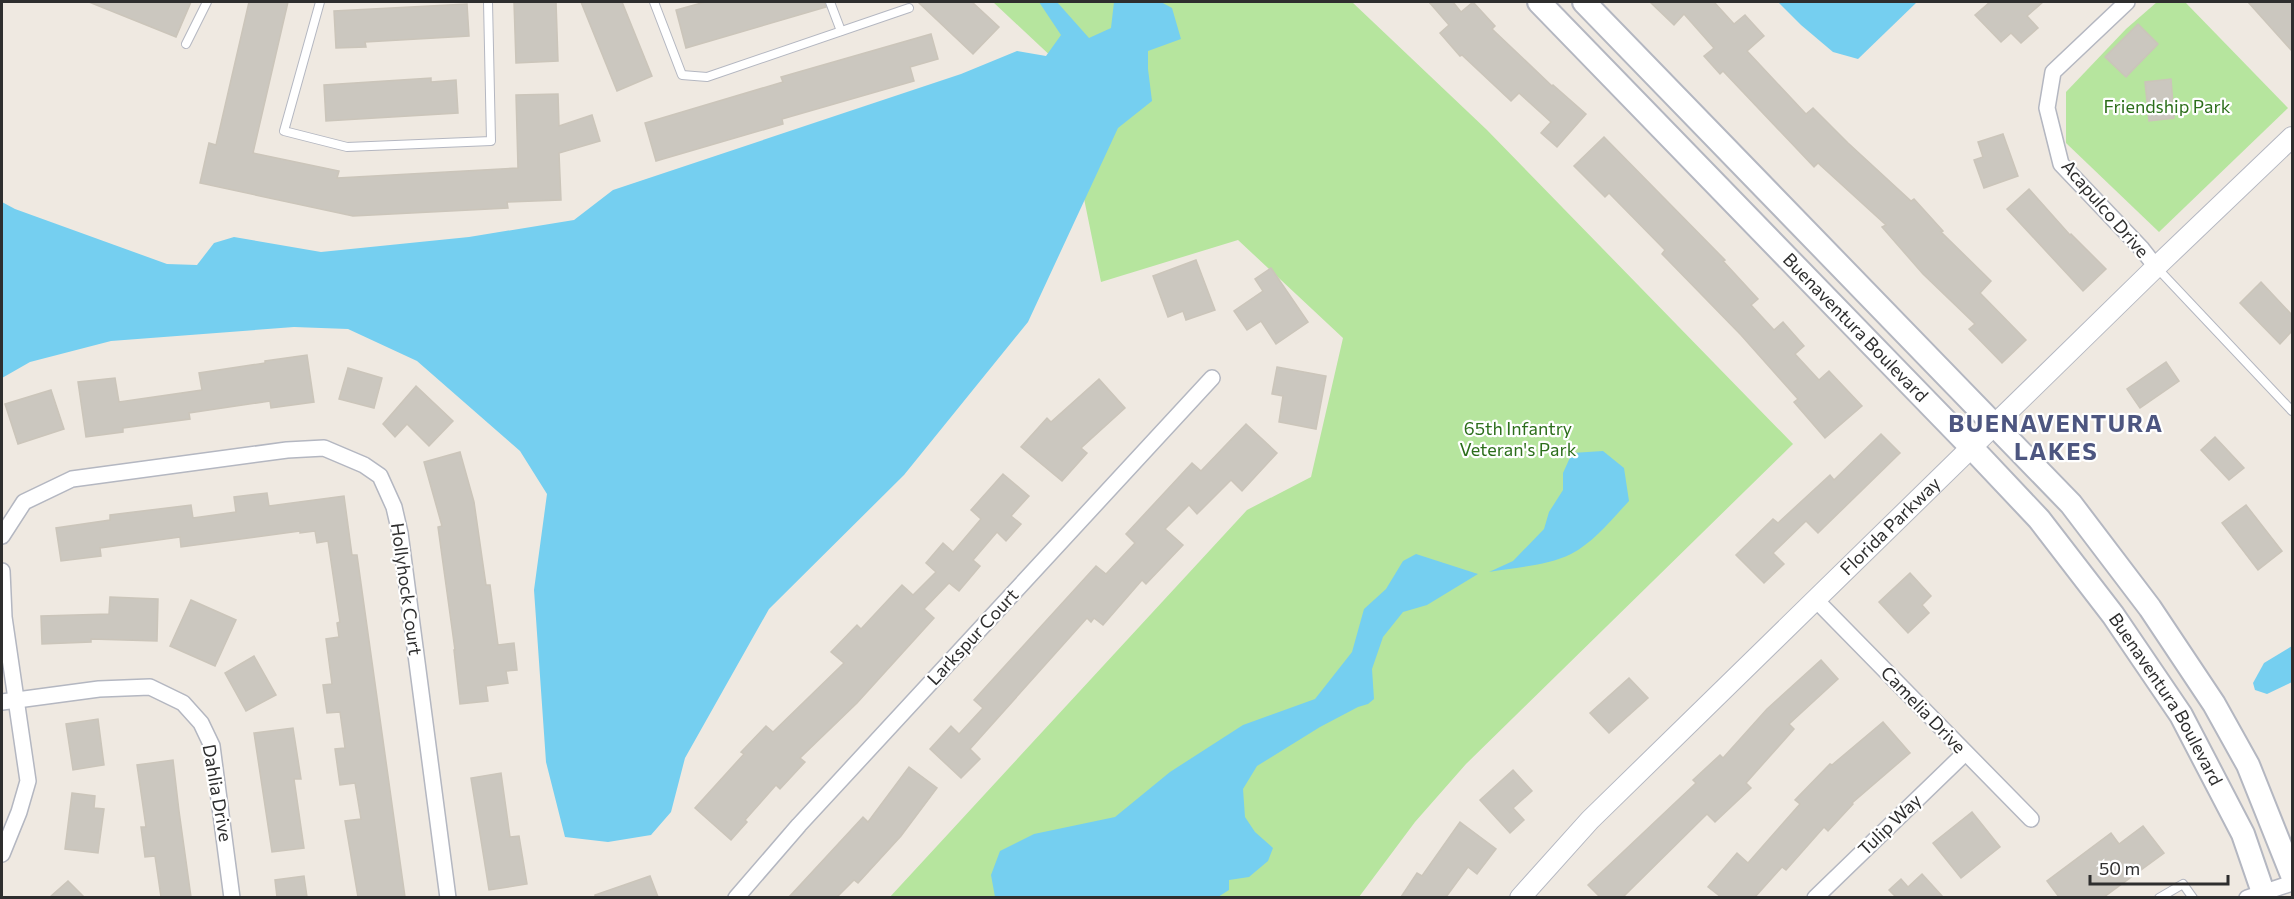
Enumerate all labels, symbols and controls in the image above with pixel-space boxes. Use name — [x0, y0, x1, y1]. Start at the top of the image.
park label: Friendship Park — [2104, 95, 2231, 117]
street label: Acapulco Drive — [2057, 155, 2154, 262]
street label: Buenaventura Boulevard — [1779, 248, 1933, 406]
district label: BUENAVENTURA LAKES — [1948, 408, 2164, 465]
park label: 65th Infantry Veteran's Park — [1460, 417, 1577, 460]
street label: Florida Parkway — [1835, 472, 1944, 579]
street label: Hollyhock Court — [387, 521, 427, 657]
street label: Larkspur Court — [922, 584, 1023, 689]
street label: Buenaventura Boulevard — [2105, 608, 2228, 789]
street label: Camelia Drive — [1877, 661, 1971, 757]
street label: Dahlia Drive — [199, 742, 237, 843]
street label: Tulip Way — [1853, 789, 1925, 860]
scale bar — [2090, 848, 2228, 886]
text: 50 m — [2099, 857, 2140, 879]

